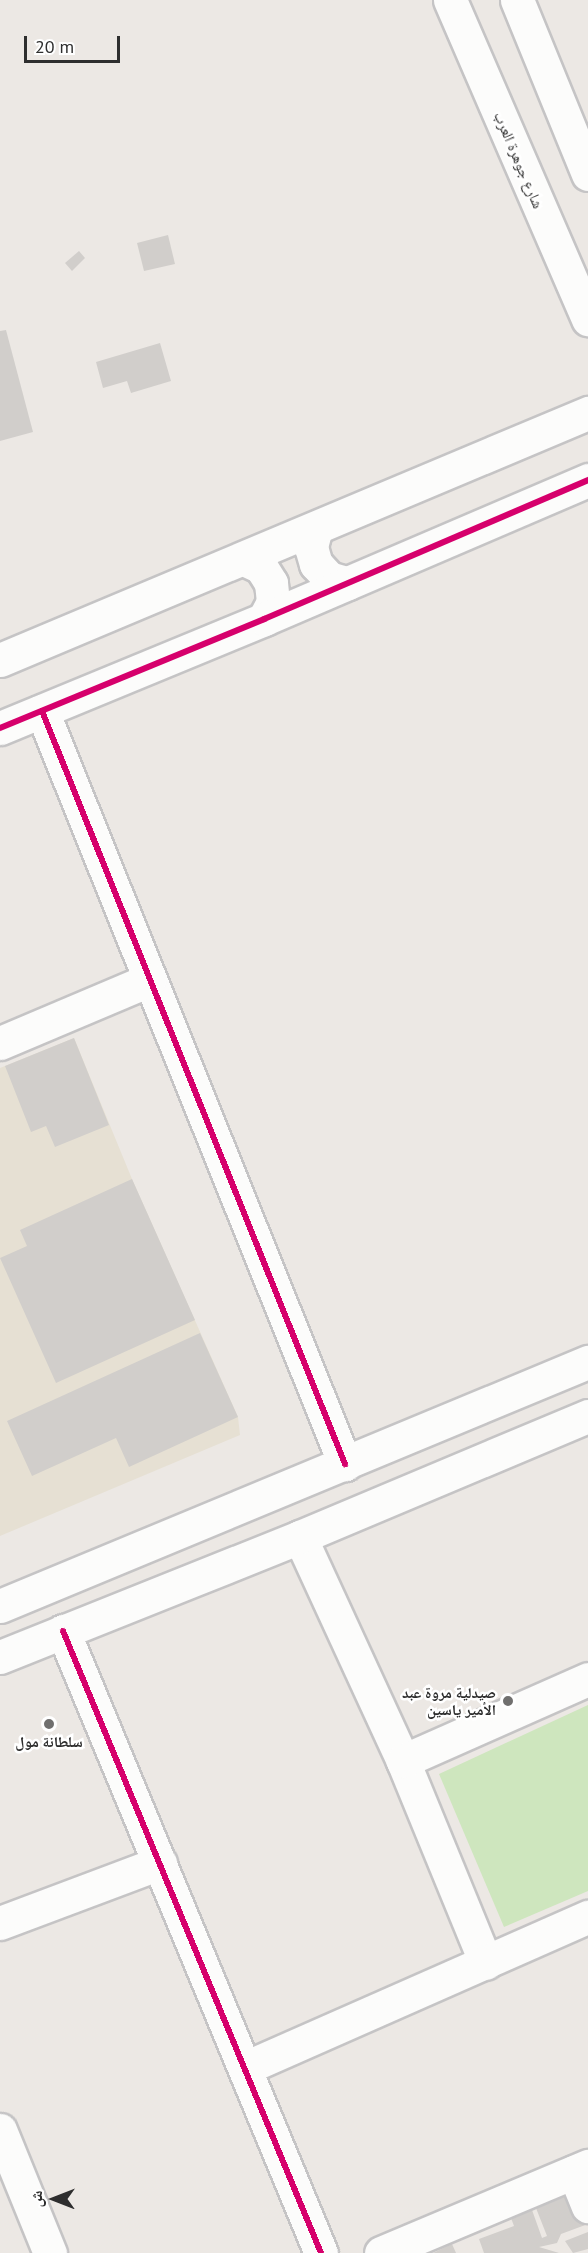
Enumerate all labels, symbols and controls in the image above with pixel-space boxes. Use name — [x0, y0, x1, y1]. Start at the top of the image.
scale bar — [27, 24, 123, 62]
text: 20 m — [35, 35, 74, 58]
street label: شارع جوهرة العرب — [490, 109, 548, 211]
place label: صيدلية مروة عبد الأمير ياسين — [402, 1683, 496, 1718]
marker: صيدلية مروة عبد الأمير ياسين — [501, 1694, 515, 1708]
marker: سلطانة مول — [42, 1717, 56, 1731]
place label: سلطانة مول — [15, 1733, 83, 1751]
north arrow — [24, 2169, 84, 2229]
text: ش — [26, 2191, 46, 2208]

